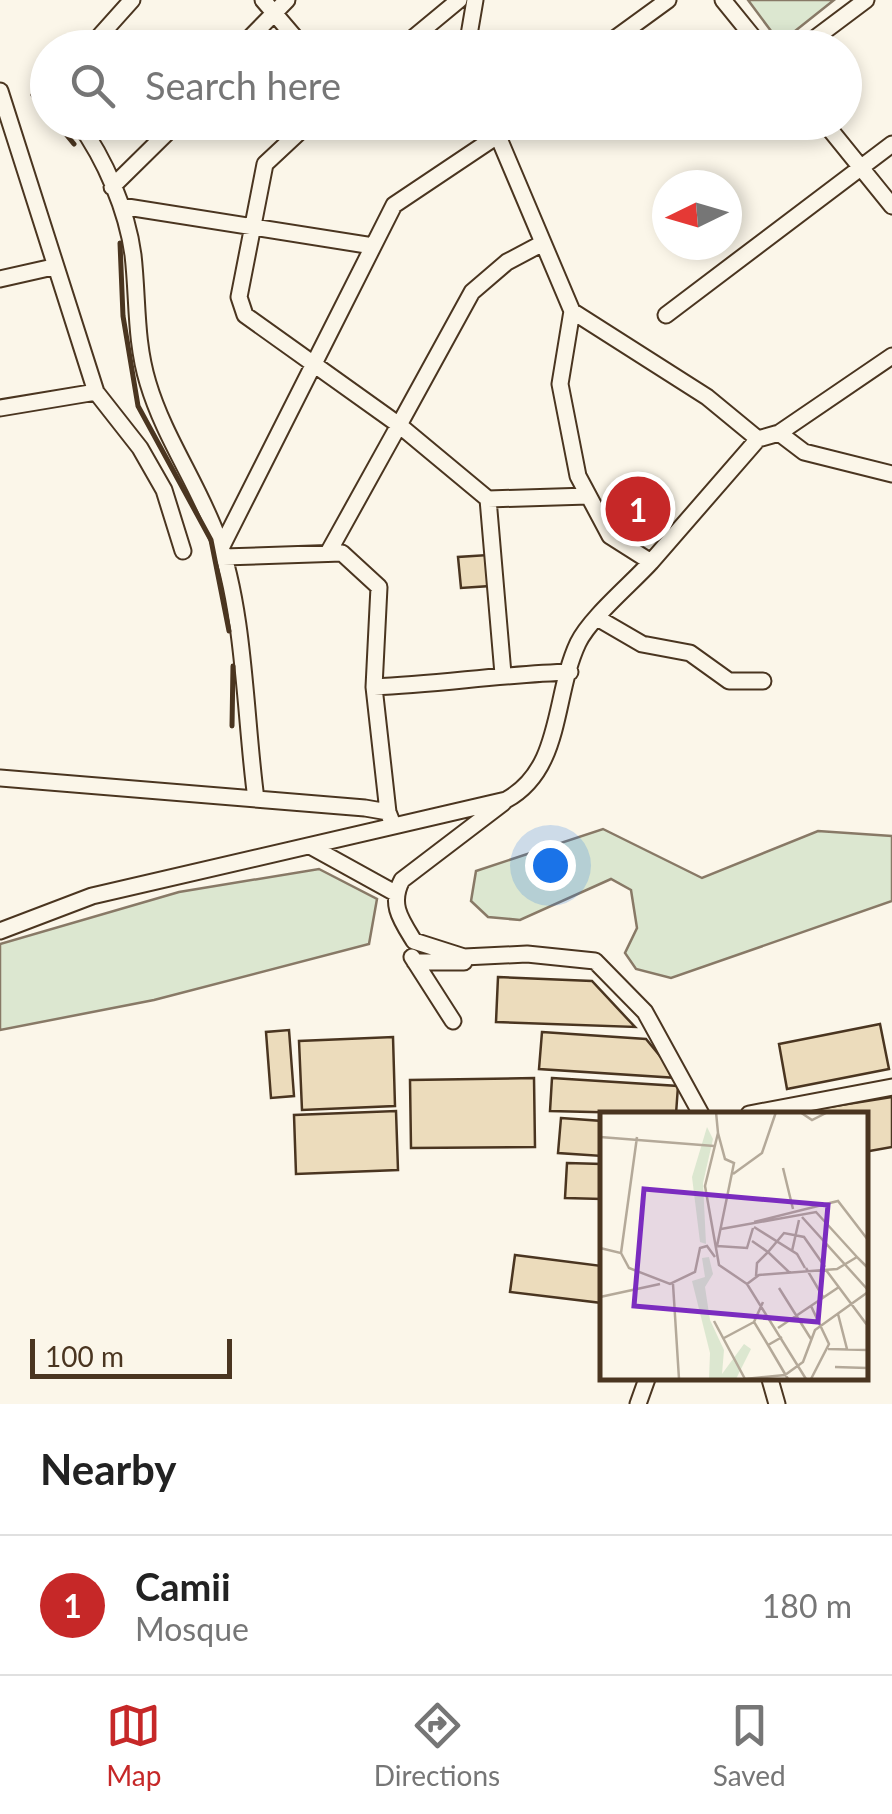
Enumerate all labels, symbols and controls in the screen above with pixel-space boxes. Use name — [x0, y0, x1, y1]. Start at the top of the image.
search box — [30, 30, 862, 140]
icon: search — [65, 58, 120, 113]
text: Search here — [145, 62, 341, 108]
north arrow — [652, 170, 742, 260]
pin: 1 — [606, 472, 670, 546]
your location — [525, 840, 576, 891]
inset map — [600, 1112, 867, 1379]
scale bar — [30, 1334, 232, 1378]
text: 100 m — [45, 1339, 124, 1373]
text: Nearby — [40, 1444, 177, 1494]
text: Camii — [135, 1563, 231, 1609]
text: 1 — [63, 1586, 82, 1625]
text: 180 m — [762, 1586, 852, 1625]
text: Mosque — [135, 1609, 249, 1648]
tab: Map — [106, 1698, 161, 1792]
tab: Directions — [374, 1698, 500, 1792]
tab: Saved — [713, 1698, 786, 1792]

